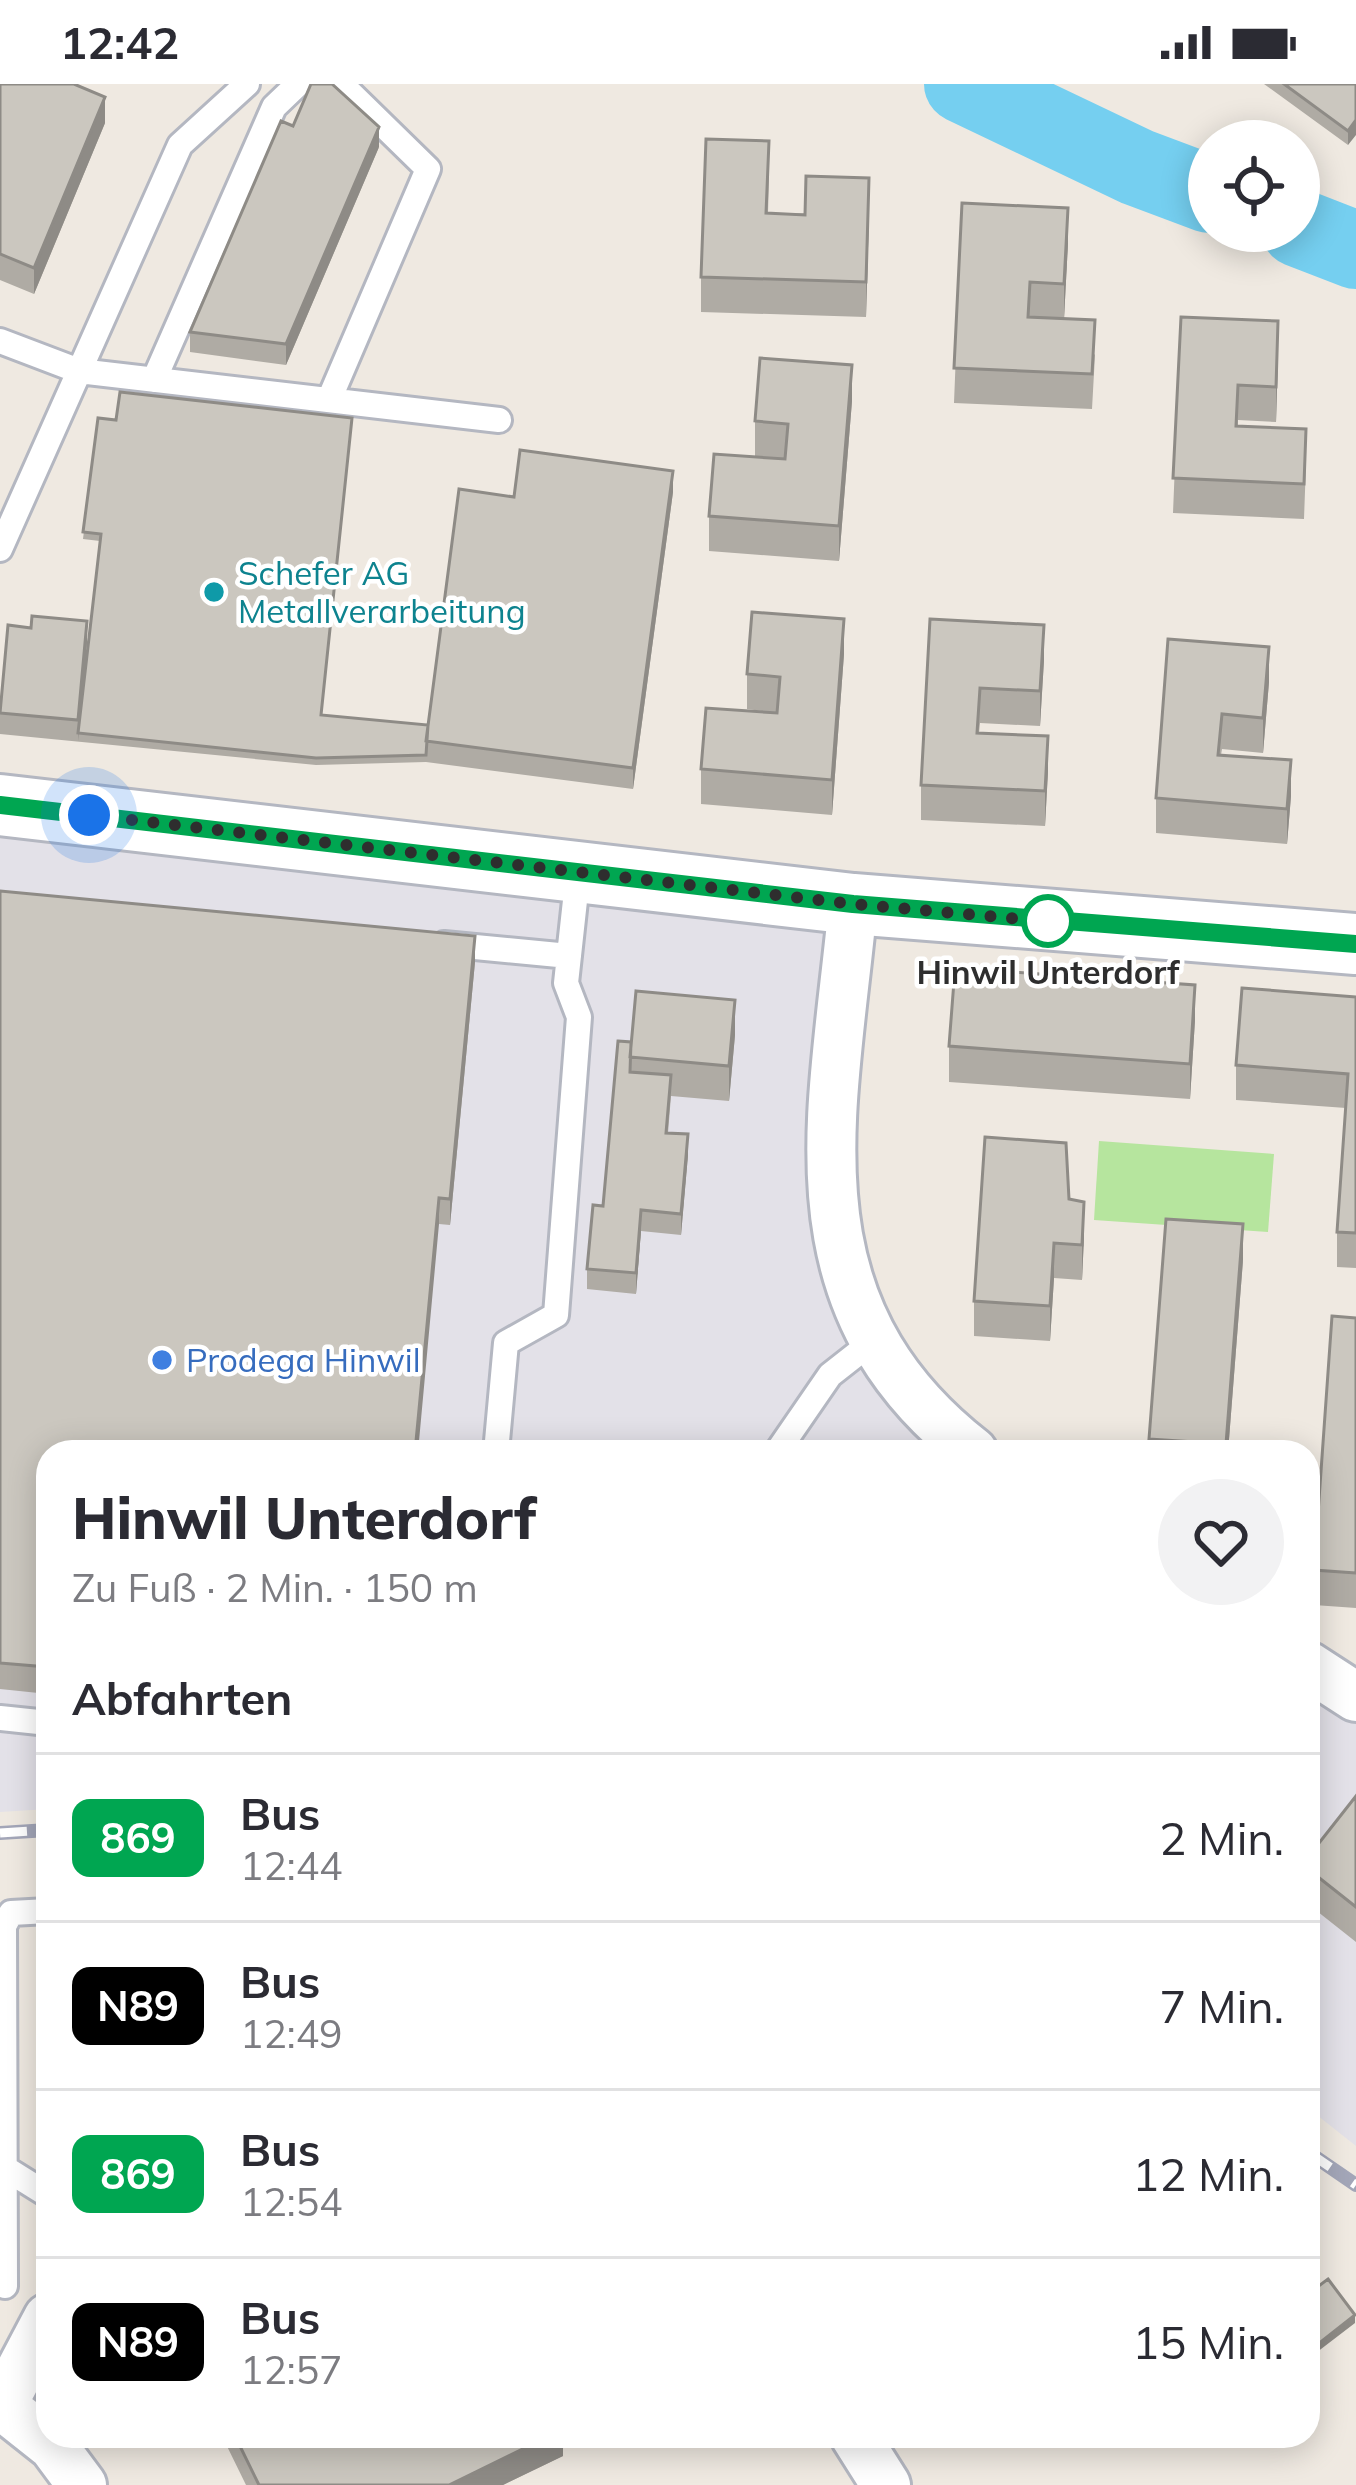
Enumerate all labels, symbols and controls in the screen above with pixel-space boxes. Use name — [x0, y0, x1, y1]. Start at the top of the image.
text: 12:42 — [60, 14, 179, 70]
map controls — [1188, 120, 1320, 252]
button: locate — [1188, 120, 1320, 252]
place label: Schefer AG Metallverarbeitung — [238, 552, 526, 631]
marker: Schefer AG Metallverarbeitung — [201, 579, 227, 605]
your location — [59, 785, 119, 845]
marker: Hinwil Unterdorf — [1023, 896, 1073, 946]
place label: Hinwil Unterdorf — [917, 951, 1180, 992]
place label: Prodega Hinwil — [186, 1339, 421, 1380]
marker: Prodega Hinwil — [149, 1347, 175, 1373]
button: heart — [1158, 1479, 1284, 1605]
text: Hinwil Unterdorf — [72, 1482, 536, 1553]
text: Zu Fuß · 2 Min. · 150 m — [72, 1563, 478, 1612]
text: Abfahrten — [72, 1670, 292, 1726]
text: Bus — [240, 1785, 320, 1841]
text: 2 Min. — [1159, 1810, 1284, 1866]
text: 869 — [100, 1811, 176, 1864]
text: 12:44 — [240, 1841, 343, 1890]
text: Bus — [240, 1953, 320, 2009]
text: 7 Min. — [1159, 1978, 1284, 2034]
text: N89 — [97, 1979, 179, 2032]
text: 12:49 — [240, 2009, 343, 2058]
text: Bus — [240, 2121, 320, 2177]
text: 12 Min. — [1132, 2146, 1284, 2202]
text: 869 — [100, 2147, 176, 2200]
text: 12:54 — [240, 2177, 343, 2226]
text: Bus — [240, 2289, 320, 2345]
text: 15 Min. — [1132, 2314, 1284, 2370]
text: N89 — [97, 2315, 179, 2368]
text: 12:57 — [240, 2345, 343, 2394]

